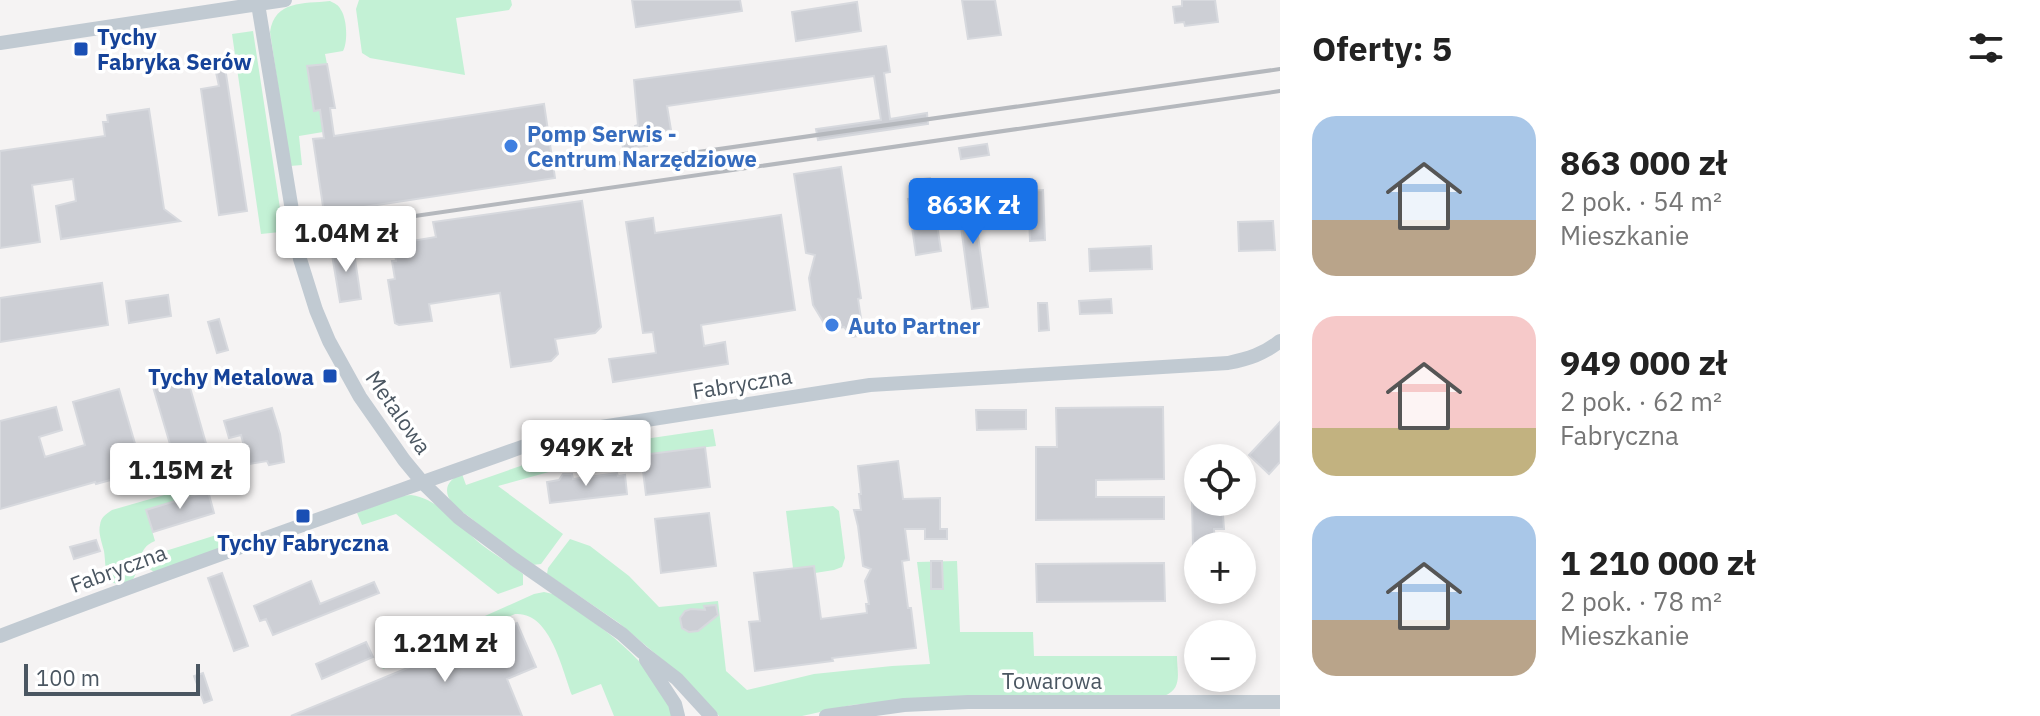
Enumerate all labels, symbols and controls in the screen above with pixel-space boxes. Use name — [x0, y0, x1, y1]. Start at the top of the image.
place label: Tychy Fabryka Serów — [97, 22, 252, 76]
text: Oferty: 5 — [1312, 26, 1452, 70]
icon: filters — [1964, 26, 2008, 70]
marker: Tychy Fabryka Serów — [72, 40, 90, 58]
place label: Pomp Serwis - Centrum Narzędziowe — [527, 119, 757, 173]
marker: Pomp Serwis - Centrum Narzędziowe — [502, 137, 520, 155]
text: 863 000 zł — [1560, 140, 1727, 184]
icon: home — [1376, 148, 1472, 244]
pin: 863K zł — [899, 178, 1047, 246]
text: 2 pok. · 54 m² — [1560, 184, 1722, 218]
text: 863K zł — [927, 187, 1019, 221]
pin: 1.04M zł — [263, 206, 429, 274]
text: 1.04M zł — [294, 215, 398, 249]
text: Mieszkanie — [1560, 218, 1689, 252]
place label: Auto Partner — [848, 311, 981, 340]
marker: Auto Partner — [823, 316, 841, 334]
text: 949 000 zł — [1560, 340, 1727, 384]
icon: home — [1376, 348, 1472, 444]
street label: Fabryczna — [690, 361, 794, 405]
place label: Tychy Metalowa — [148, 362, 314, 391]
street label: Metalowa — [360, 364, 439, 460]
marker: Tychy Metalowa — [321, 367, 339, 385]
text: 2 pok. · 62 m² — [1560, 384, 1722, 418]
text: Fabryczna — [1560, 418, 1679, 452]
pin: 949K zł — [512, 420, 660, 488]
text: 949K zł — [540, 429, 632, 463]
pin: 1.15M zł — [97, 443, 263, 511]
map controls — [1184, 444, 1256, 692]
button: locate — [1184, 444, 1256, 516]
text: 1.15M zł — [128, 452, 232, 486]
marker: Tychy Fabryczna — [294, 507, 312, 525]
place label: Tychy Fabryczna — [217, 528, 389, 557]
button: + — [1184, 532, 1256, 604]
street label: Fabryczna — [66, 537, 170, 599]
text: 1 210 000 zł — [1560, 540, 1755, 584]
icon: home — [1376, 548, 1472, 644]
text: 2 pok. · 78 m² — [1560, 584, 1722, 618]
pin: 1.21M zł — [362, 616, 528, 684]
text: Mieszkanie — [1560, 618, 1689, 652]
button: − — [1184, 620, 1256, 692]
text: 1.21M zł — [393, 625, 497, 659]
scale bar — [24, 660, 200, 696]
text: 100 m — [36, 663, 100, 692]
street label: Towarowa — [1002, 666, 1102, 695]

